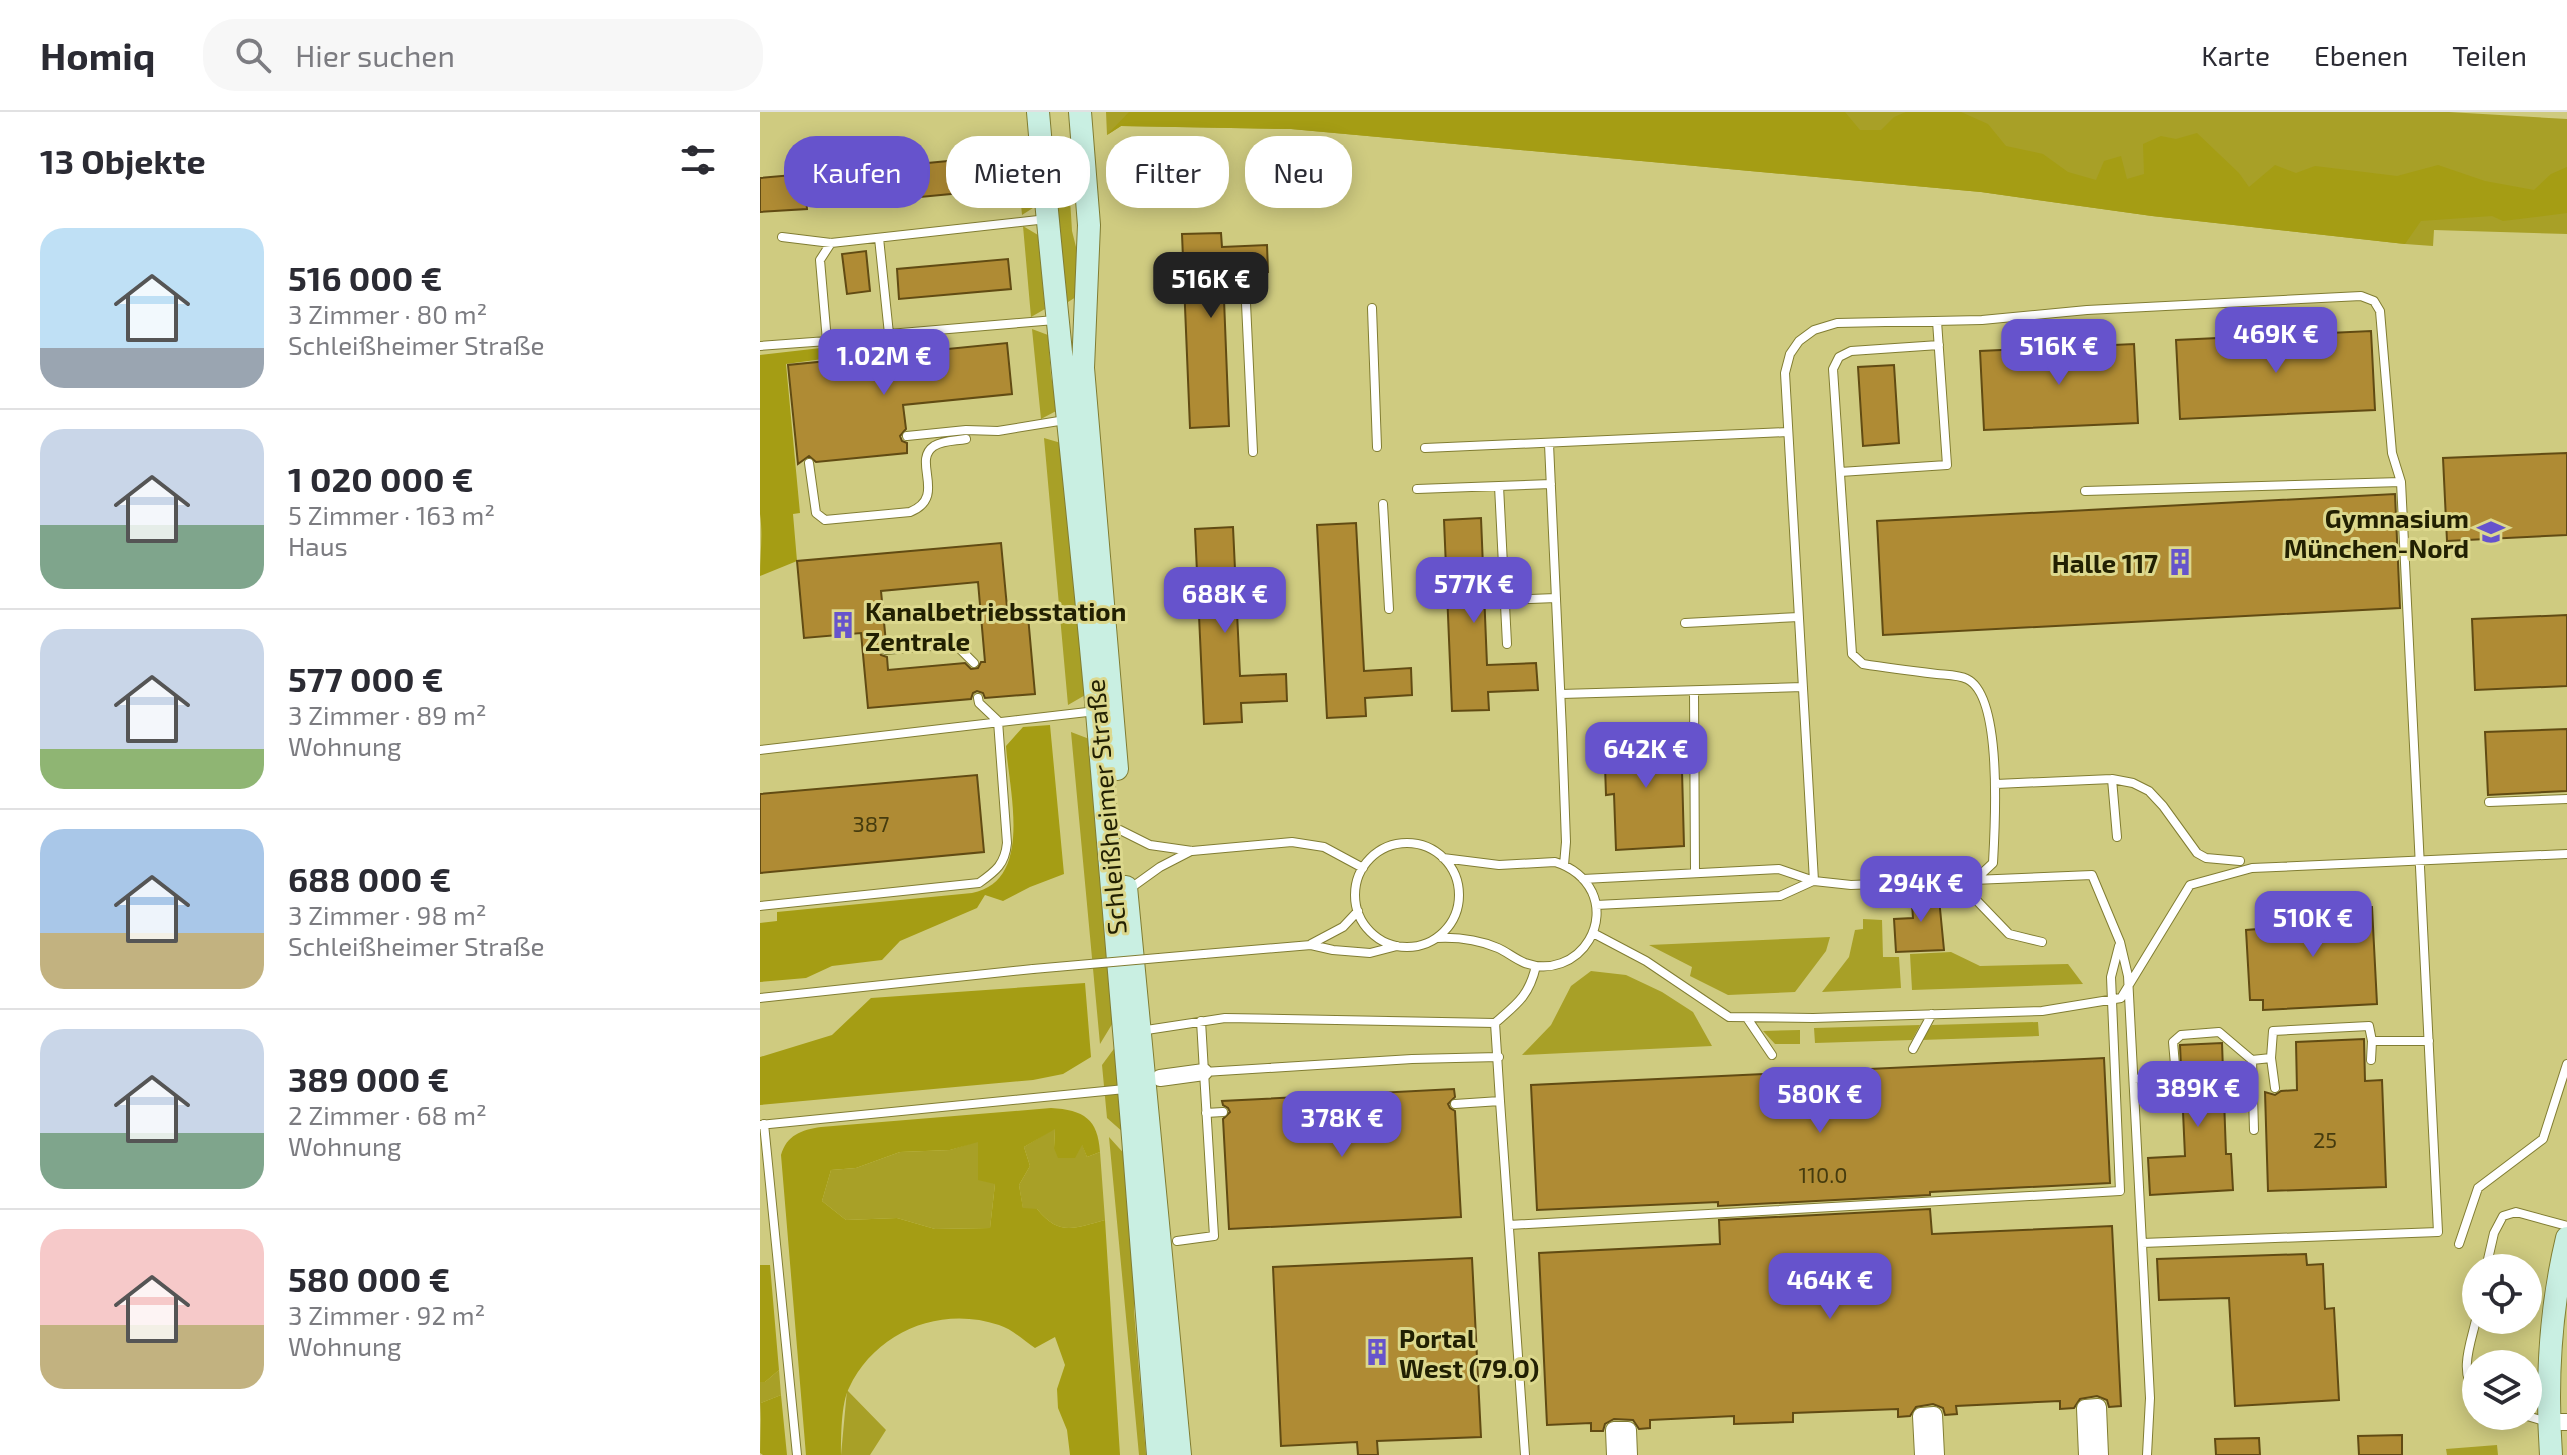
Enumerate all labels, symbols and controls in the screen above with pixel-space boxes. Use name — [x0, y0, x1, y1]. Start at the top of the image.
search box — [203, 19, 763, 91]
text: Homiq — [40, 32, 155, 78]
icon: search — [231, 33, 275, 77]
text: Hier suchen — [295, 37, 455, 73]
text: Karte — [2201, 38, 2270, 72]
text: Ebenen — [2314, 38, 2408, 72]
text: Teilen — [2452, 38, 2527, 72]
chip: Kaufen — [784, 136, 930, 208]
chip: Mieten — [946, 136, 1090, 208]
chip: Filter — [1106, 136, 1229, 208]
chip: Neu — [1245, 136, 1352, 208]
icon: filters — [676, 138, 720, 182]
text: 13 Objekte — [40, 140, 206, 181]
pin: 516K € — [1146, 252, 1276, 320]
text: 516 000 € — [288, 257, 442, 298]
icon: home — [104, 260, 200, 356]
text: 516K € — [1171, 262, 1251, 293]
text: 3 Zimmer · 80 m² — [288, 298, 487, 329]
pin: 469K € — [2211, 307, 2341, 375]
text: 469K € — [2233, 317, 2319, 348]
pin: 516K € — [1994, 319, 2124, 387]
text: Schleißheimer Straße — [288, 329, 545, 360]
pin: 1.02M € — [810, 329, 958, 397]
text: 516K € — [2019, 329, 2099, 360]
text: 1.02M € — [836, 339, 932, 370]
text: 1 020 000 € — [288, 458, 474, 499]
icon: home — [104, 461, 200, 557]
text: 5 Zimmer · 163 m² — [288, 499, 495, 530]
place label: Gymnasium München-Nord — [2284, 502, 2469, 563]
school or university icon: Gymnasium München-Nord — [2476, 517, 2506, 547]
text: Haus — [288, 530, 348, 561]
place label: Halle 117 — [2052, 547, 2158, 578]
building icon: Halle 117 — [2165, 547, 2195, 577]
pin: 577K € — [1409, 557, 1539, 625]
pin: 688K € — [1160, 567, 1290, 635]
text: 577K € — [1434, 567, 1514, 598]
text: 688K € — [1182, 577, 1268, 608]
place label: Kanalbetriebsstation Zentrale — [865, 595, 1126, 656]
building icon: Kanalbetriebsstation Zentrale — [828, 610, 858, 640]
text: 577 000 € — [288, 658, 444, 699]
icon: home — [104, 661, 200, 757]
street label: Schleißheimer Straße — [1078, 678, 1132, 936]
text: 3 Zimmer · 89 m² — [288, 699, 487, 730]
pin: 642K € — [1581, 722, 1711, 790]
text: Wohnung — [288, 730, 402, 761]
text: 642K € — [1603, 732, 1689, 763]
house number: 387 — [853, 810, 889, 836]
pin: 294K € — [1856, 856, 1986, 924]
text: 688 000 € — [288, 858, 451, 899]
icon: home — [104, 861, 200, 957]
text: 294K € — [1878, 866, 1964, 897]
pin: 510K € — [2248, 891, 2378, 959]
text: 3 Zimmer · 98 m² — [288, 899, 487, 930]
text: 510K € — [2273, 901, 2353, 932]
text: Schleißheimer Straße — [288, 930, 545, 961]
text: 389 000 € — [288, 1058, 449, 1099]
icon: home — [104, 1061, 200, 1157]
pin: 389K € — [2133, 1061, 2263, 1129]
pin: 580K € — [1755, 1067, 1885, 1135]
text: 389K € — [2156, 1071, 2240, 1102]
text: 580K € — [1777, 1077, 1863, 1108]
pin: 378K € — [1277, 1091, 1407, 1159]
text: 2 Zimmer · 68 m² — [288, 1099, 487, 1130]
text: 378K € — [1300, 1101, 1384, 1132]
house number: 25 — [2313, 1126, 2337, 1152]
text: Wohnung — [288, 1130, 402, 1161]
house number: 110.0 — [1798, 1161, 1848, 1187]
pin: 464K € — [1765, 1253, 1895, 1321]
map controls — [2462, 1254, 2542, 1430]
button: locate — [2462, 1254, 2542, 1334]
text: 580 000 € — [288, 1258, 450, 1299]
icon: home — [104, 1261, 200, 1357]
text: 464K € — [1787, 1263, 1874, 1294]
text: 3 Zimmer · 92 m² — [288, 1299, 485, 1330]
place label: Portal West (79.0) — [1399, 1322, 1539, 1383]
text: Wohnung — [288, 1330, 402, 1361]
building icon: Portal West (79.0) — [1362, 1337, 1392, 1367]
button: layers — [2462, 1350, 2542, 1430]

